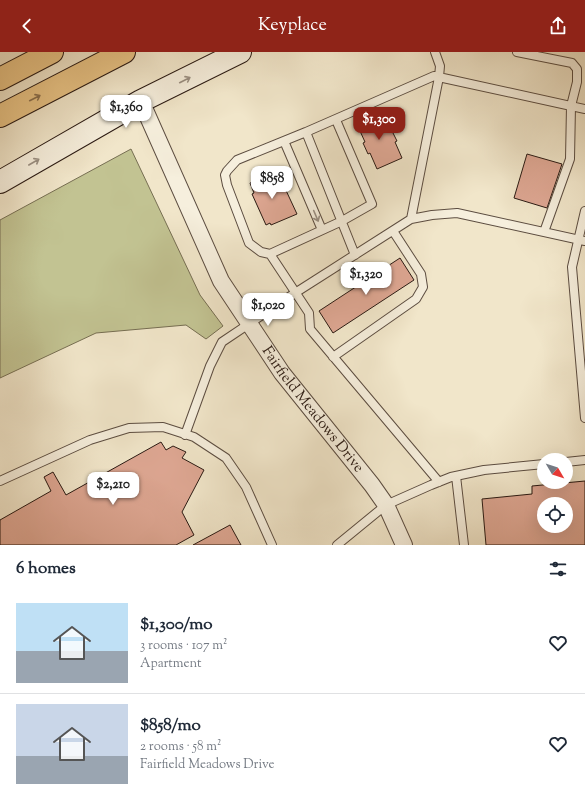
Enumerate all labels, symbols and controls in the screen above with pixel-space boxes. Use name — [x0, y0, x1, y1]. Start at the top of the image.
text: Keyplace — [258, 13, 327, 39]
icon: back — [16, 15, 38, 37]
icon: share — [547, 15, 569, 37]
one-way arrow — [178, 76, 190, 83]
one-way arrow — [28, 94, 40, 101]
pin: $1,360 — [93, 95, 159, 129]
text: $1,360 — [109, 99, 143, 117]
pin: $1,300 — [346, 107, 412, 141]
text: $1,300 — [362, 111, 396, 129]
one-way arrow — [28, 158, 40, 166]
pin: $858 — [248, 166, 296, 200]
text: $858 — [260, 170, 284, 188]
one-way arrow — [313, 209, 320, 221]
pin: $1,320 — [333, 262, 399, 296]
text: $1,320 — [350, 266, 382, 284]
pin: $1,020 — [235, 293, 301, 327]
text: $1,020 — [251, 297, 285, 315]
street label: Fairfield Meadows Drive — [257, 342, 369, 477]
north arrow — [537, 453, 573, 489]
map controls — [537, 453, 573, 533]
pin: $2,210 — [80, 472, 146, 506]
text: $2,210 — [96, 476, 130, 494]
button: locate — [537, 497, 573, 533]
text: 6 homes — [16, 557, 76, 581]
icon: filters — [547, 558, 569, 580]
text: $1,300/mo — [140, 613, 213, 637]
icon: home — [48, 619, 96, 667]
icon: heart — [547, 632, 569, 654]
text: 3 rooms · 107 m² — [140, 637, 227, 655]
text: Apartment — [140, 655, 201, 673]
text: $858/mo — [140, 714, 201, 738]
icon: home — [48, 720, 96, 768]
icon: heart — [547, 733, 569, 755]
text: 2 rooms · 58 m² — [140, 738, 221, 756]
text: Fairfield Meadows Drive — [140, 756, 275, 774]

